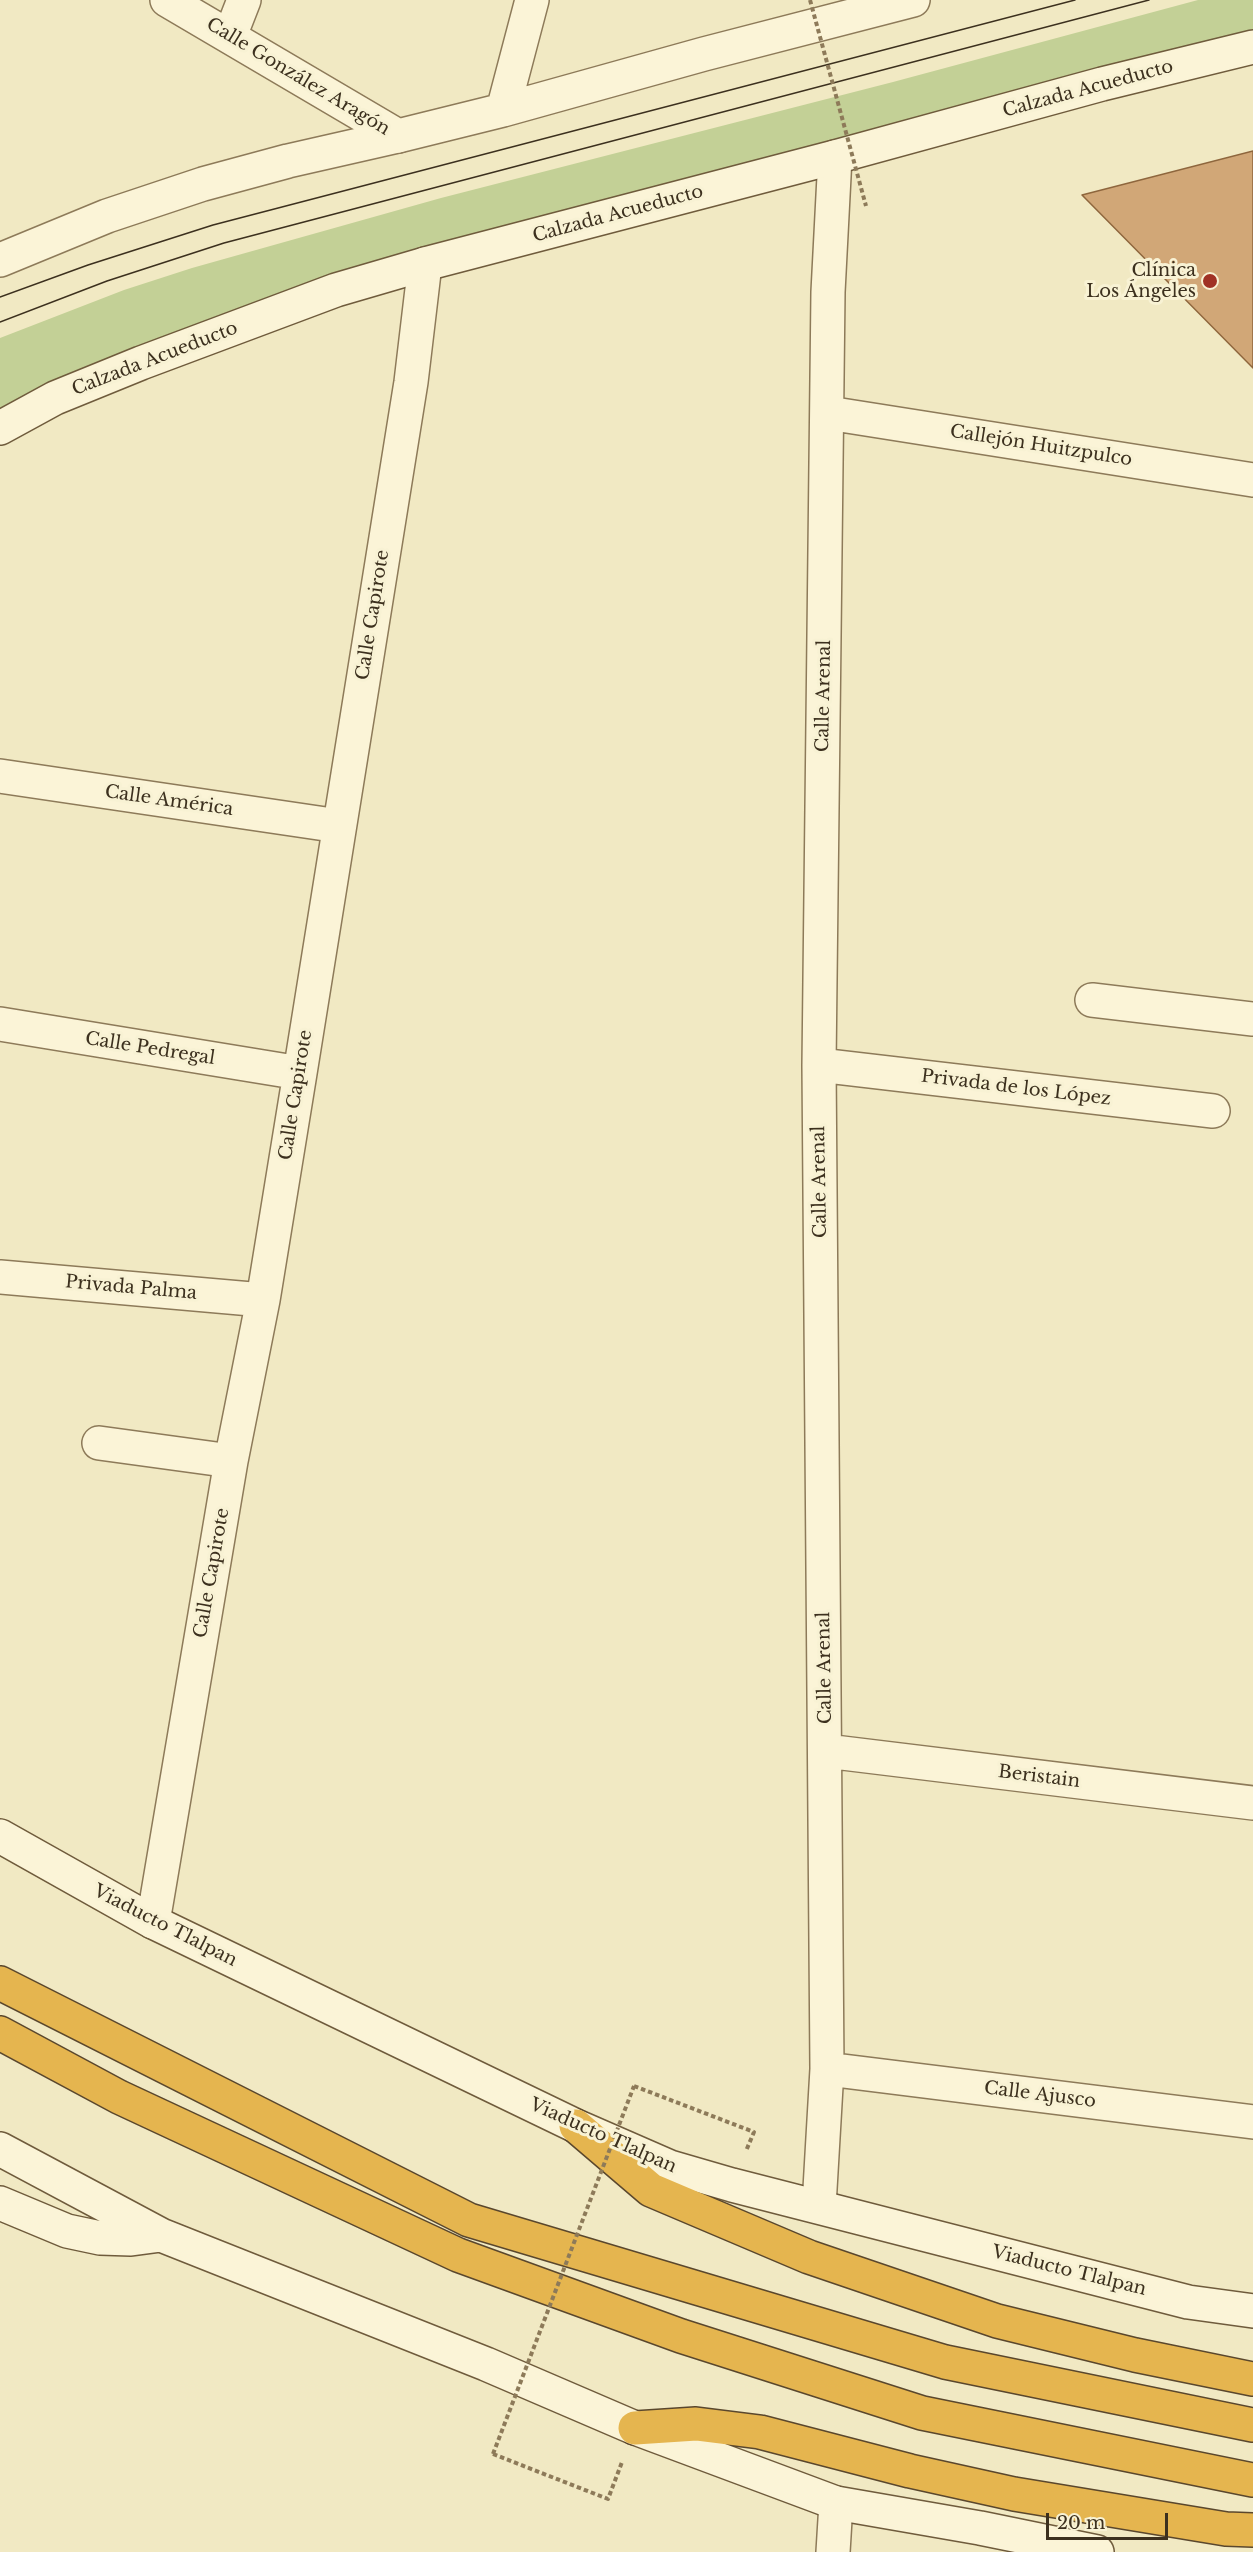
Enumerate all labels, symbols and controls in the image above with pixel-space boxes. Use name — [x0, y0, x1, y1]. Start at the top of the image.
street label: Calle González Aragón — [202, 14, 394, 140]
street label: Calzada Acueducto — [1000, 56, 1176, 122]
street label: Calzada Acueducto — [530, 181, 706, 247]
place label: Clínica Los Ángeles — [1086, 260, 1196, 302]
marker: Clínica Los Ángeles — [1201, 272, 1219, 290]
street label: Calzada Acueducto — [69, 317, 241, 401]
street label: Callejón Huitzpulco — [948, 421, 1134, 471]
street label: Calle Capirote — [352, 548, 394, 682]
street label: Calle Arenal — [812, 640, 836, 752]
street label: Calle América — [103, 781, 235, 821]
street label: Calle Pedregal — [84, 1028, 216, 1070]
street label: Calle Capirote — [275, 1028, 317, 1162]
street label: Privada de los López — [920, 1066, 1112, 1110]
street label: Calle Arenal — [808, 1126, 832, 1238]
street label: Privada Palma — [64, 1271, 198, 1305]
street label: Calle Capirote — [190, 1506, 234, 1640]
street label: Calle Arenal — [813, 1612, 837, 1724]
street label: Beristain — [997, 1761, 1081, 1793]
street label: Viaducto Tlalpan — [90, 1880, 240, 1972]
street label: Calle Ajusco — [983, 2077, 1097, 2113]
street label: Viaducto Tlalpan — [526, 2094, 680, 2178]
street label: Viaducto Tlalpan — [990, 2241, 1148, 2301]
scale bar — [1049, 2501, 1170, 2539]
text: 20 m — [1057, 2512, 1105, 2534]

